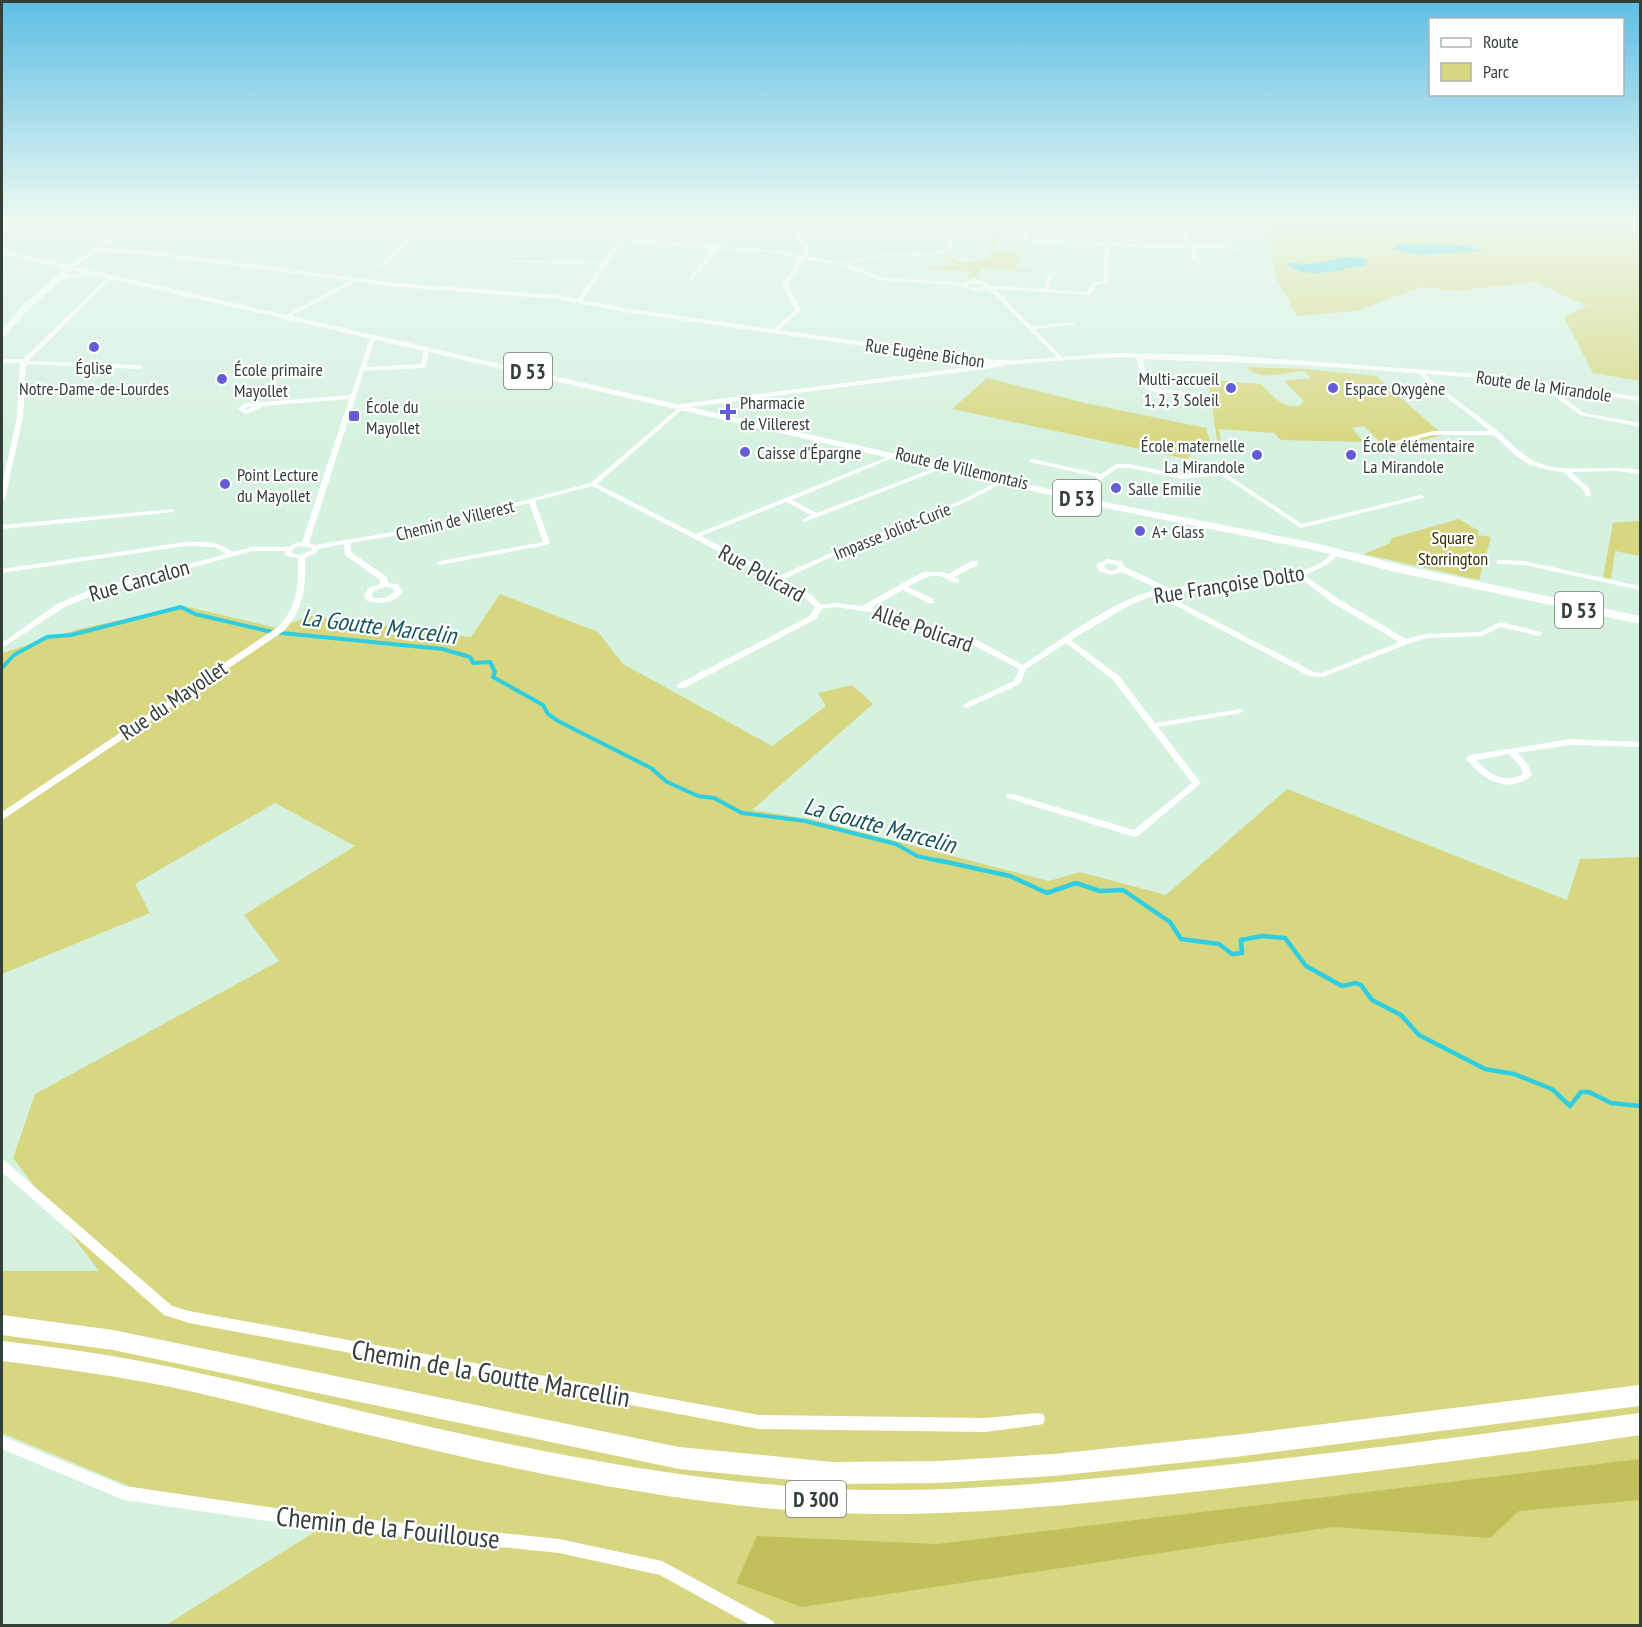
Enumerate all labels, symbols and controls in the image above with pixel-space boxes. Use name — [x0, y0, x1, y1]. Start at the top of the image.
legend — [1429, 18, 1624, 96]
text: Route — [1483, 30, 1519, 53]
text: Parc — [1483, 60, 1510, 83]
street label: Rue Eugène Bichon — [864, 333, 986, 373]
marker: Église Notre-Dame-de-Lourdes — [87, 340, 101, 354]
road number: D 53 — [504, 353, 552, 389]
place label: Église Notre-Dame-de-Lourdes — [19, 356, 169, 400]
place label: École primaire Mayollet — [234, 358, 323, 402]
street label: Route de la Mirandole — [1475, 365, 1613, 407]
place label: Multi-accueil 1, 2, 3 Soleil — [1138, 367, 1220, 411]
marker: École primaire Mayollet — [215, 372, 229, 386]
place label: Espace Oxygène — [1345, 377, 1445, 400]
marker: Multi-accueil 1, 2, 3 Soleil — [1224, 381, 1238, 395]
marker: Espace Oxygène — [1326, 381, 1340, 395]
place label: Pharmacie de Villerest — [740, 391, 810, 435]
place label: École du Mayollet — [366, 395, 420, 439]
marker: Pharmacie de Villerest — [721, 405, 735, 419]
marker: École du Mayollet — [347, 409, 361, 423]
place label: École maternelle La Mirandole — [1141, 434, 1245, 478]
place label: École élémentaire La Mirandole — [1363, 434, 1475, 478]
place label: Caisse d'Épargne — [757, 441, 861, 464]
street label: Route de Villemontais — [893, 442, 1031, 494]
marker: Caisse d'Épargne — [738, 445, 752, 459]
marker: École maternelle La Mirandole — [1250, 448, 1264, 462]
marker: École élémentaire La Mirandole — [1344, 448, 1358, 462]
place label: Point Lecture du Mayollet — [237, 463, 318, 507]
marker: Point Lecture du Mayollet — [218, 477, 232, 491]
place label: Salle Emilie — [1128, 477, 1201, 500]
road number: D 53 — [1053, 480, 1101, 516]
marker: Salle Emilie — [1109, 481, 1123, 495]
street label: Chemin de Villerest — [394, 494, 517, 546]
street label: Impasse Joliot-Curie — [830, 497, 954, 565]
place label: A+ Glass — [1152, 520, 1204, 543]
marker: A+ Glass — [1133, 524, 1147, 538]
park label: Square Storrington — [1418, 526, 1488, 570]
street label: Rue Policard — [714, 538, 810, 608]
street label: Rue Cancalon — [86, 552, 192, 608]
street label: Rue Françoise Dolto — [1152, 558, 1306, 610]
road number: D 53 — [1555, 592, 1603, 628]
street label: Allée Policard — [869, 598, 977, 658]
water label: La Goutte Marcelin — [300, 601, 460, 651]
street label: Rue du Mayollet — [114, 654, 232, 746]
water label: La Goutte Marcelin — [801, 790, 961, 861]
street label: Chemin de la Goutte Marcellin — [349, 1332, 633, 1414]
road number: D 300 — [786, 1481, 846, 1517]
street label: Chemin de la Fouillouse — [275, 1498, 501, 1556]

